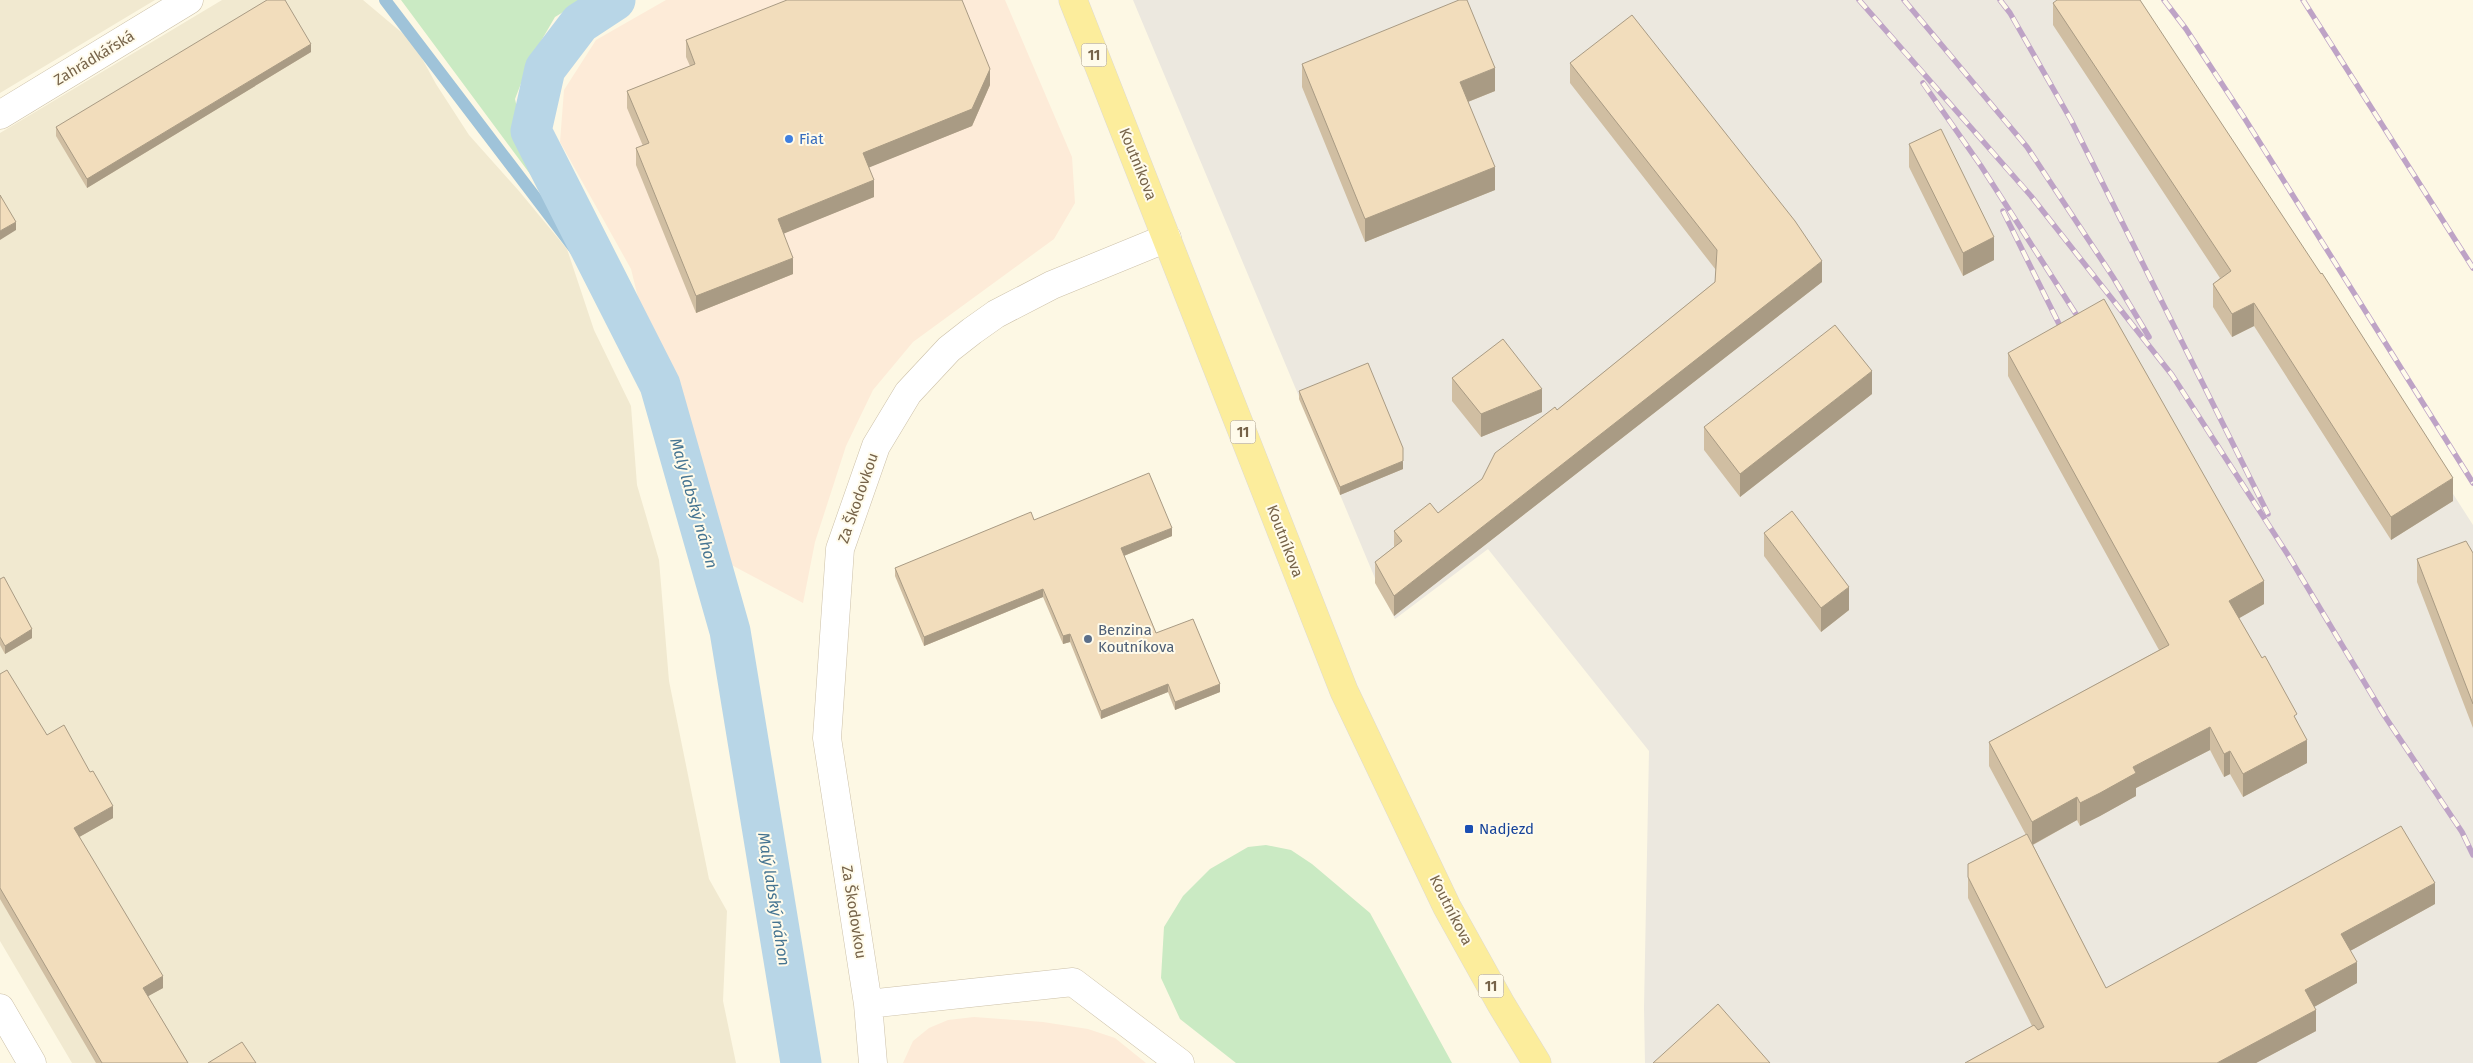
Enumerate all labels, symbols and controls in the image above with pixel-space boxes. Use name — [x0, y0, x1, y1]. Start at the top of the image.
street label: Zahrádkářská — [50, 27, 138, 89]
road number: 11 — [1082, 44, 1106, 66]
street label: Koutníkova — [1115, 125, 1161, 203]
place label: Fiat — [799, 130, 824, 148]
marker: Fiat — [783, 133, 795, 145]
road number: 11 — [1230, 421, 1256, 444]
water label: Malý labský náhon — [666, 436, 722, 570]
street label: Za Škodovkou — [834, 450, 882, 546]
street label: Koutníkova — [1263, 502, 1307, 580]
place label: Benzina Koutníkova — [1098, 621, 1174, 656]
marker: Benzina Koutníkova — [1082, 633, 1094, 645]
place label: Nadjezd — [1479, 820, 1534, 838]
marker: Nadjezd — [1463, 823, 1475, 835]
water label: Malý labský náhon — [754, 831, 794, 967]
street label: Za Škodovkou — [838, 864, 870, 960]
street label: Koutníkova — [1426, 872, 1476, 948]
road number: 11 — [1478, 974, 1504, 998]

